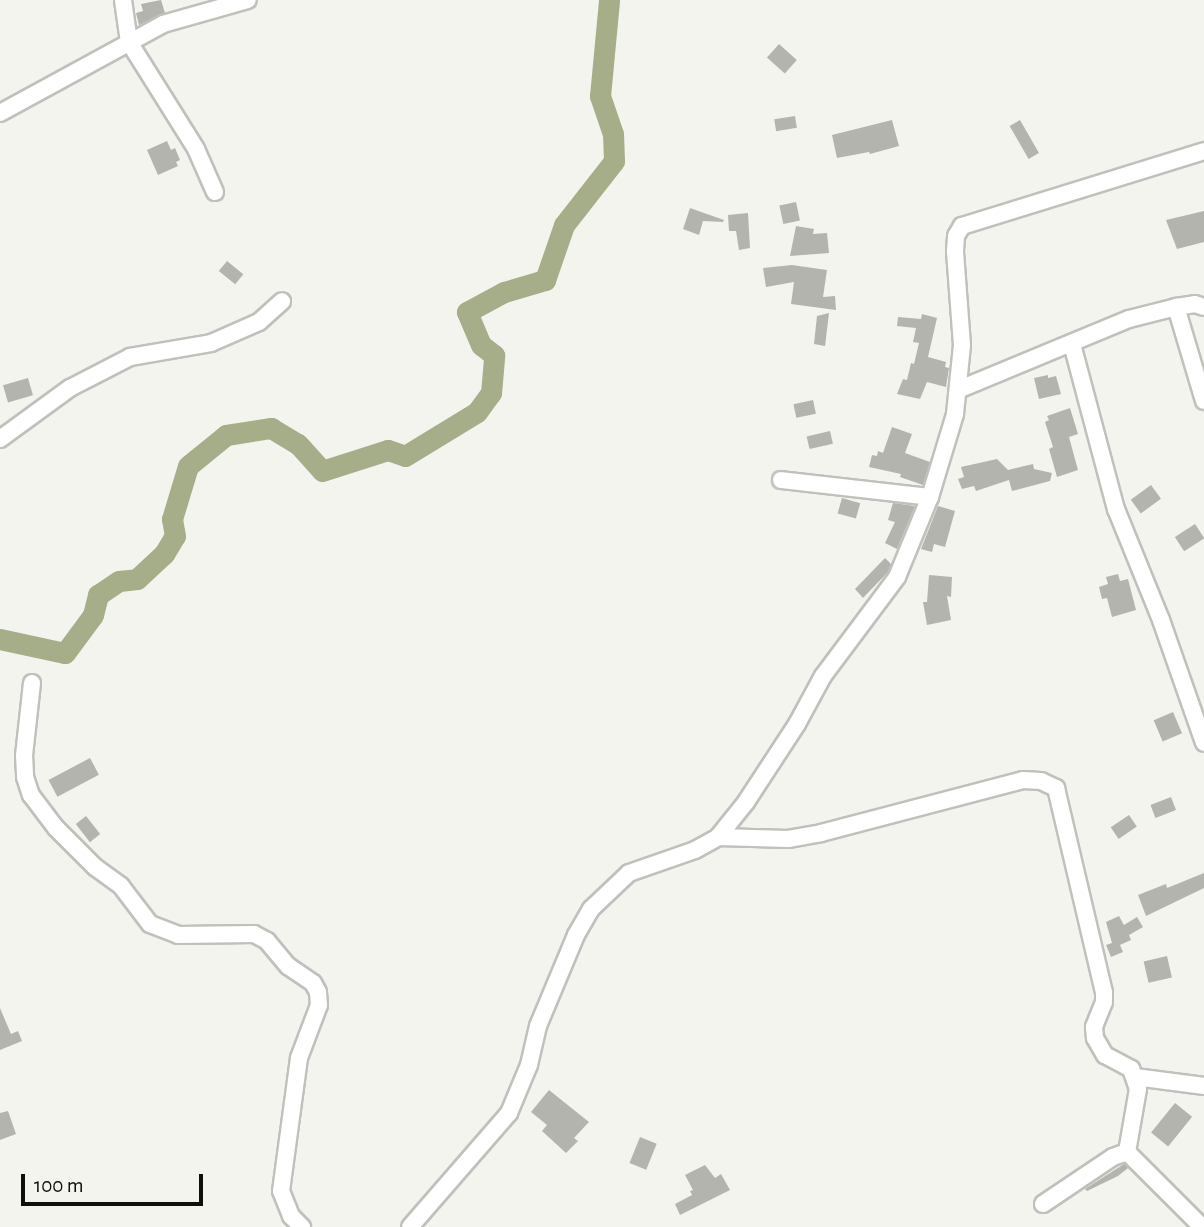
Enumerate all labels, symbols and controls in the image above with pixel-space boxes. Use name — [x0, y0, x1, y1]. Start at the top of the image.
scale bar — [24, 1160, 206, 1204]
text: 100 m — [34, 1175, 84, 1196]

